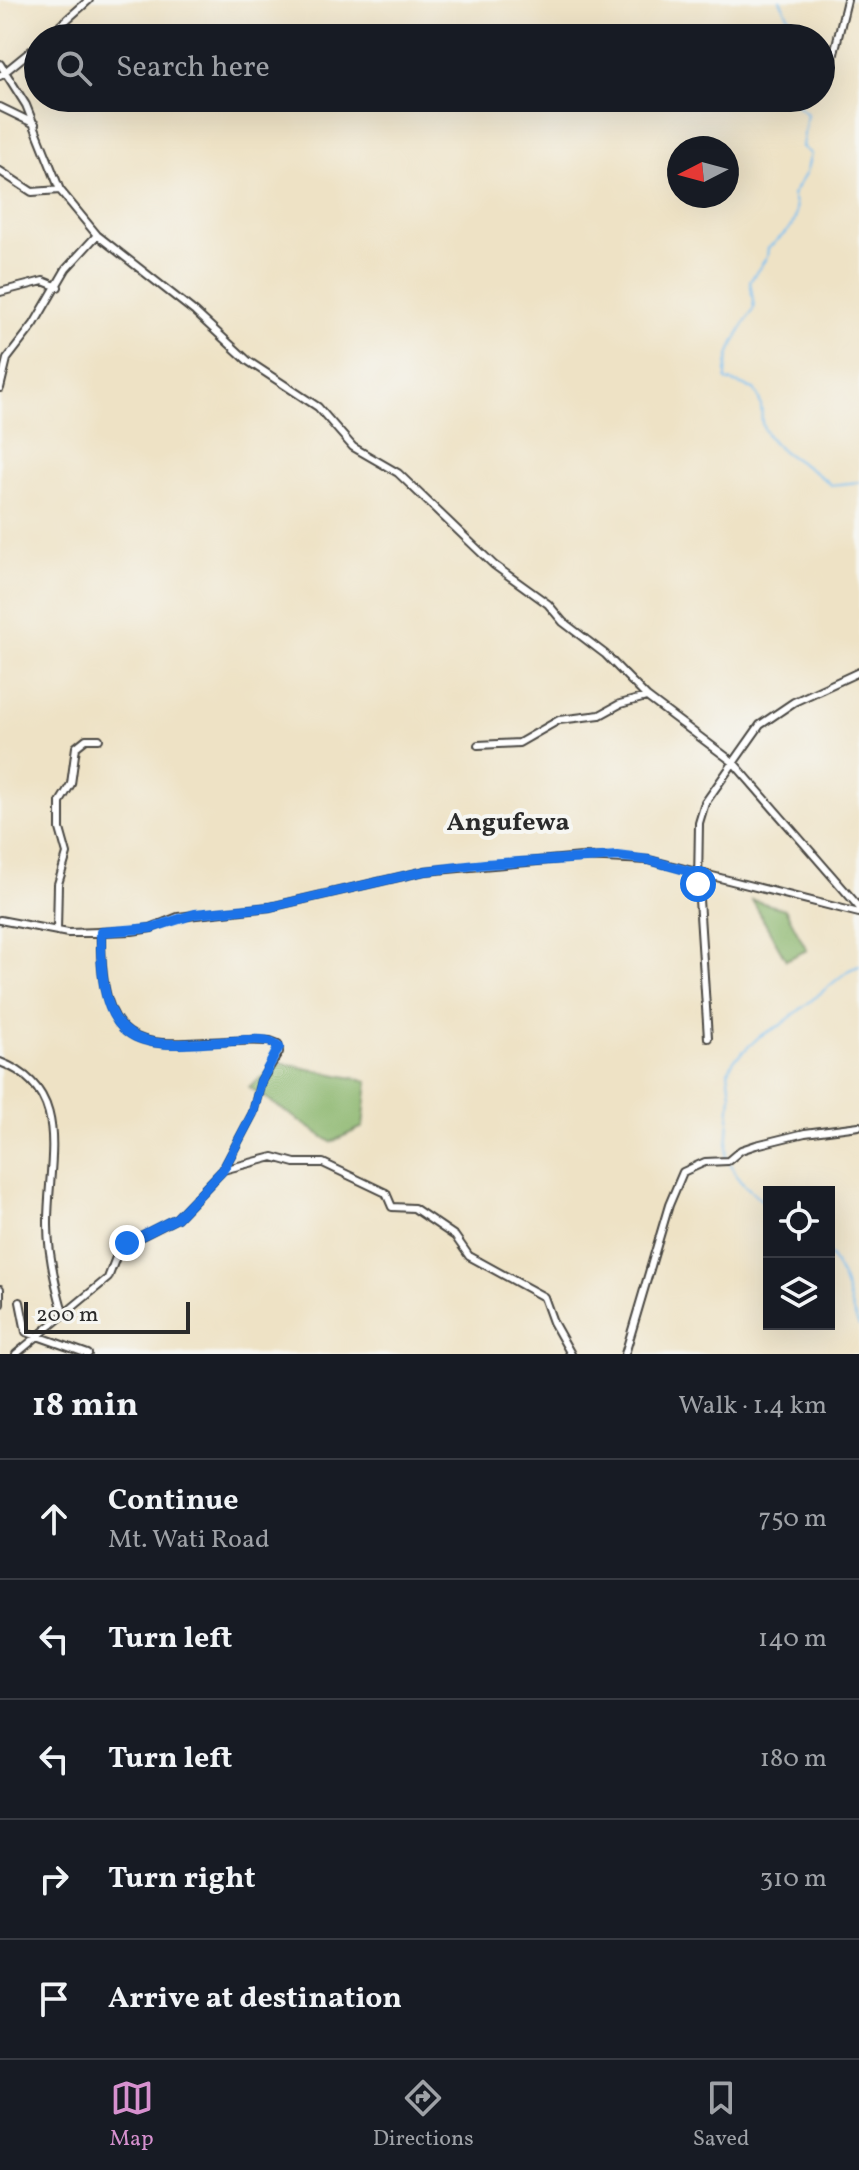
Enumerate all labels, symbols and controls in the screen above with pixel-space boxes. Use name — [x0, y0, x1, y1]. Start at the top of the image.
search box — [24, 24, 835, 112]
icon: search — [52, 46, 96, 90]
text: Search here — [116, 47, 270, 89]
north arrow — [667, 136, 739, 208]
district label: Angufewa — [446, 805, 570, 841]
route start — [680, 866, 716, 902]
map controls — [763, 1186, 835, 1330]
button: locate — [763, 1186, 835, 1258]
route end — [109, 1225, 145, 1261]
button: layers — [763, 1258, 835, 1330]
scale bar — [24, 1298, 190, 1334]
text: 200 m — [36, 1300, 98, 1331]
text: 18 min — [32, 1383, 138, 1430]
text: Walk · 1.4 km — [678, 1388, 827, 1424]
text: Continue — [108, 1480, 239, 1522]
icon: ahead — [32, 1497, 76, 1541]
text: 750 m — [759, 1501, 827, 1537]
text: Mt. Wati Road — [108, 1522, 270, 1558]
icon: left — [32, 1617, 76, 1661]
text: Turn left — [108, 1618, 232, 1660]
text: 140 m — [758, 1621, 827, 1657]
icon: left — [32, 1737, 76, 1781]
text: Turn left — [108, 1738, 232, 1780]
text: 180 m — [760, 1741, 827, 1777]
icon: right — [32, 1857, 76, 1901]
text: Turn right — [108, 1858, 256, 1900]
text: 310 m — [760, 1861, 827, 1897]
icon: arrive — [32, 1977, 76, 2021]
text: Arrive at destination — [108, 1978, 402, 2020]
tab: Map — [110, 2076, 154, 2155]
tab: Directions — [373, 2076, 474, 2155]
tab: Saved — [693, 2076, 749, 2155]

